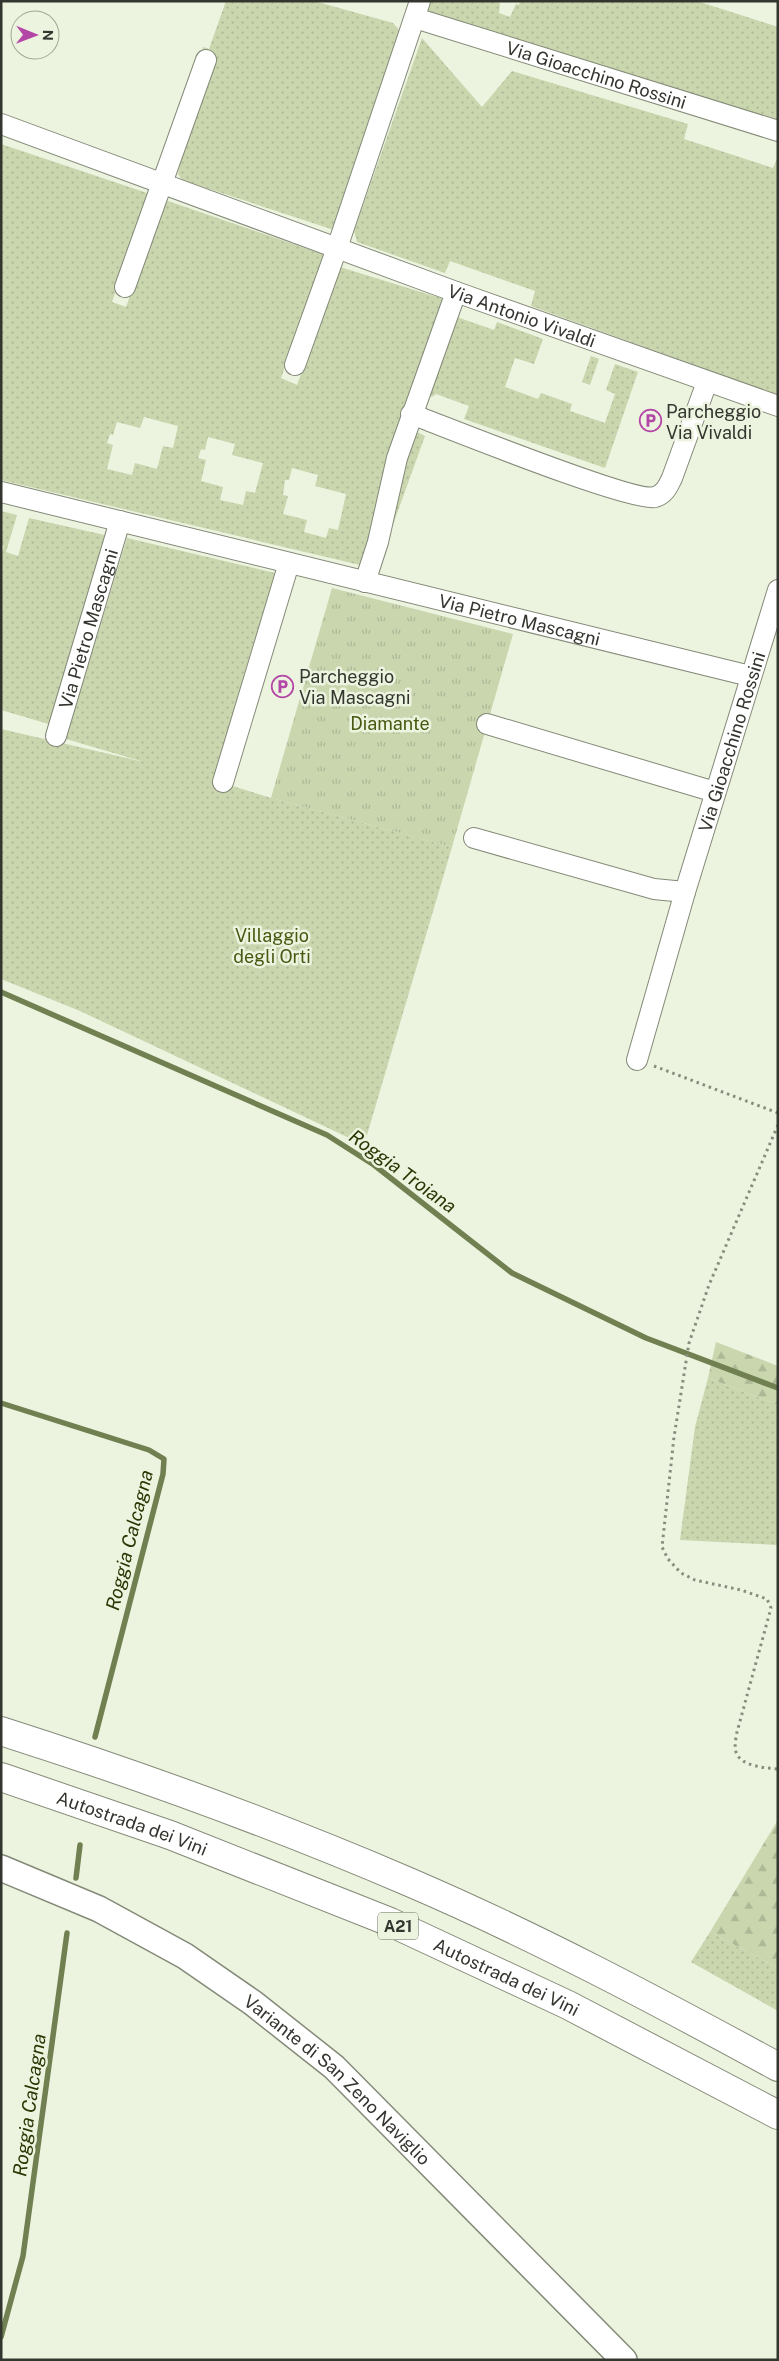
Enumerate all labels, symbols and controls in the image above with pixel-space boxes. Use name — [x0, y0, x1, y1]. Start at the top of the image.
north arrow — [10, 10, 60, 60]
text: N — [40, 30, 56, 41]
street label: Via Gioacchino Rossini — [504, 37, 689, 112]
street label: Via Antonio Vivaldi — [445, 279, 599, 351]
place label: Parcheggio Via Vivaldi — [666, 401, 761, 443]
parking icon: Parcheggio Via Vivaldi — [638, 409, 662, 433]
street label: Via Pietro Mascagni — [54, 546, 122, 711]
street label: Via Pietro Mascagni — [437, 589, 602, 649]
street label: Via Gioacchino Rossini — [694, 649, 769, 834]
place label: Parcheggio Via Mascagni — [299, 666, 410, 708]
parking icon: Parcheggio Via Mascagni — [271, 674, 295, 698]
park label: Diamante — [350, 713, 430, 734]
park label: Villaggio degli Orti — [233, 925, 311, 967]
water label: Roggia Troiana — [345, 1125, 461, 1217]
water label: Roggia Calcagna — [101, 1468, 157, 1612]
street label: Autostrada dei Vini — [54, 1786, 211, 1859]
road number: A21 — [378, 1912, 418, 1940]
street label: Autostrada dei Vini — [430, 1933, 583, 2020]
street label: Variante di San Zeno Naviglio — [240, 1990, 435, 2169]
water label: Roggia Calcagna — [8, 2032, 50, 2178]

